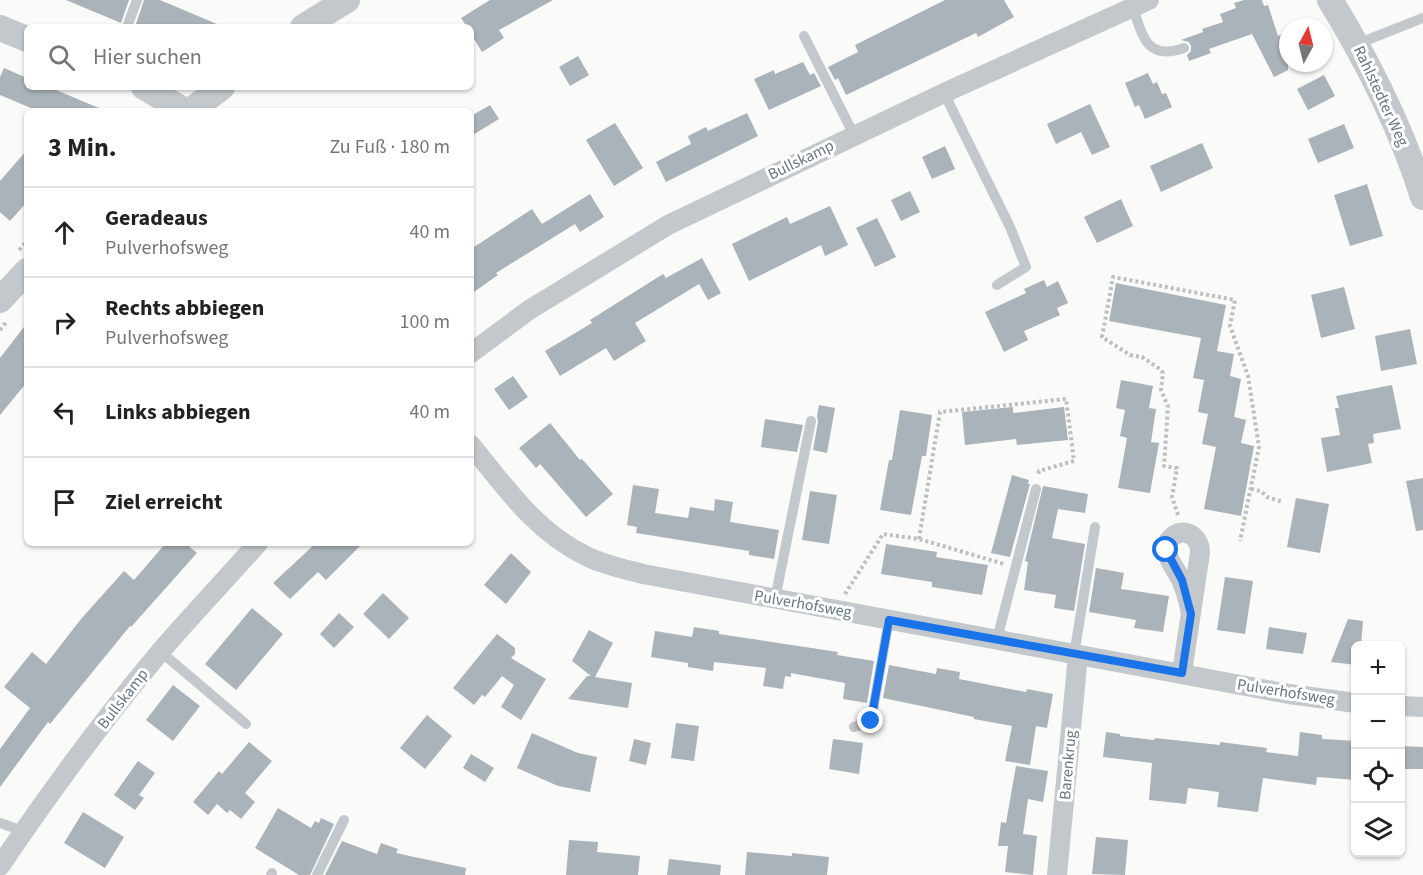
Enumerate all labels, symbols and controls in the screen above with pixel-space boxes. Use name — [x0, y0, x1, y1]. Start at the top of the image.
north arrow — [1279, 18, 1333, 72]
search box — [24, 24, 474, 90]
icon: search — [45, 41, 78, 74]
text: Hier suchen — [93, 41, 202, 73]
street label: Rahlstedter Weg — [1348, 42, 1414, 150]
text: 3 Min. — [48, 129, 117, 166]
text: Zu Fuß · 180 m — [329, 133, 450, 161]
street label: Bullskamp — [764, 135, 838, 185]
text: Geradeaus — [105, 202, 208, 234]
icon: ahead — [48, 216, 81, 249]
text: 40 m — [410, 218, 450, 246]
text: Pulverhofsweg — [105, 234, 228, 262]
text: Rechts abbiegen — [105, 292, 264, 324]
icon: right — [48, 306, 81, 339]
text: 100 m — [400, 308, 450, 336]
text: Pulverhofsweg — [105, 324, 228, 352]
icon: left — [48, 396, 81, 429]
text: Links abbiegen — [105, 396, 251, 428]
text: 40 m — [410, 398, 450, 426]
icon: arrive — [48, 486, 81, 519]
text: Ziel erreicht — [105, 486, 223, 518]
route start — [1152, 536, 1178, 562]
street label: Pulverhofsweg — [752, 585, 854, 623]
map controls — [1351, 641, 1405, 857]
button: + — [1351, 641, 1405, 695]
street label: Bullskamp — [92, 664, 154, 734]
street label: Pulverhofsweg — [1236, 673, 1336, 711]
button: − — [1351, 695, 1405, 749]
route end — [857, 707, 883, 733]
street label: Barenkrug — [1054, 729, 1082, 801]
button: locate — [1351, 749, 1405, 803]
button: layers — [1351, 803, 1405, 857]

